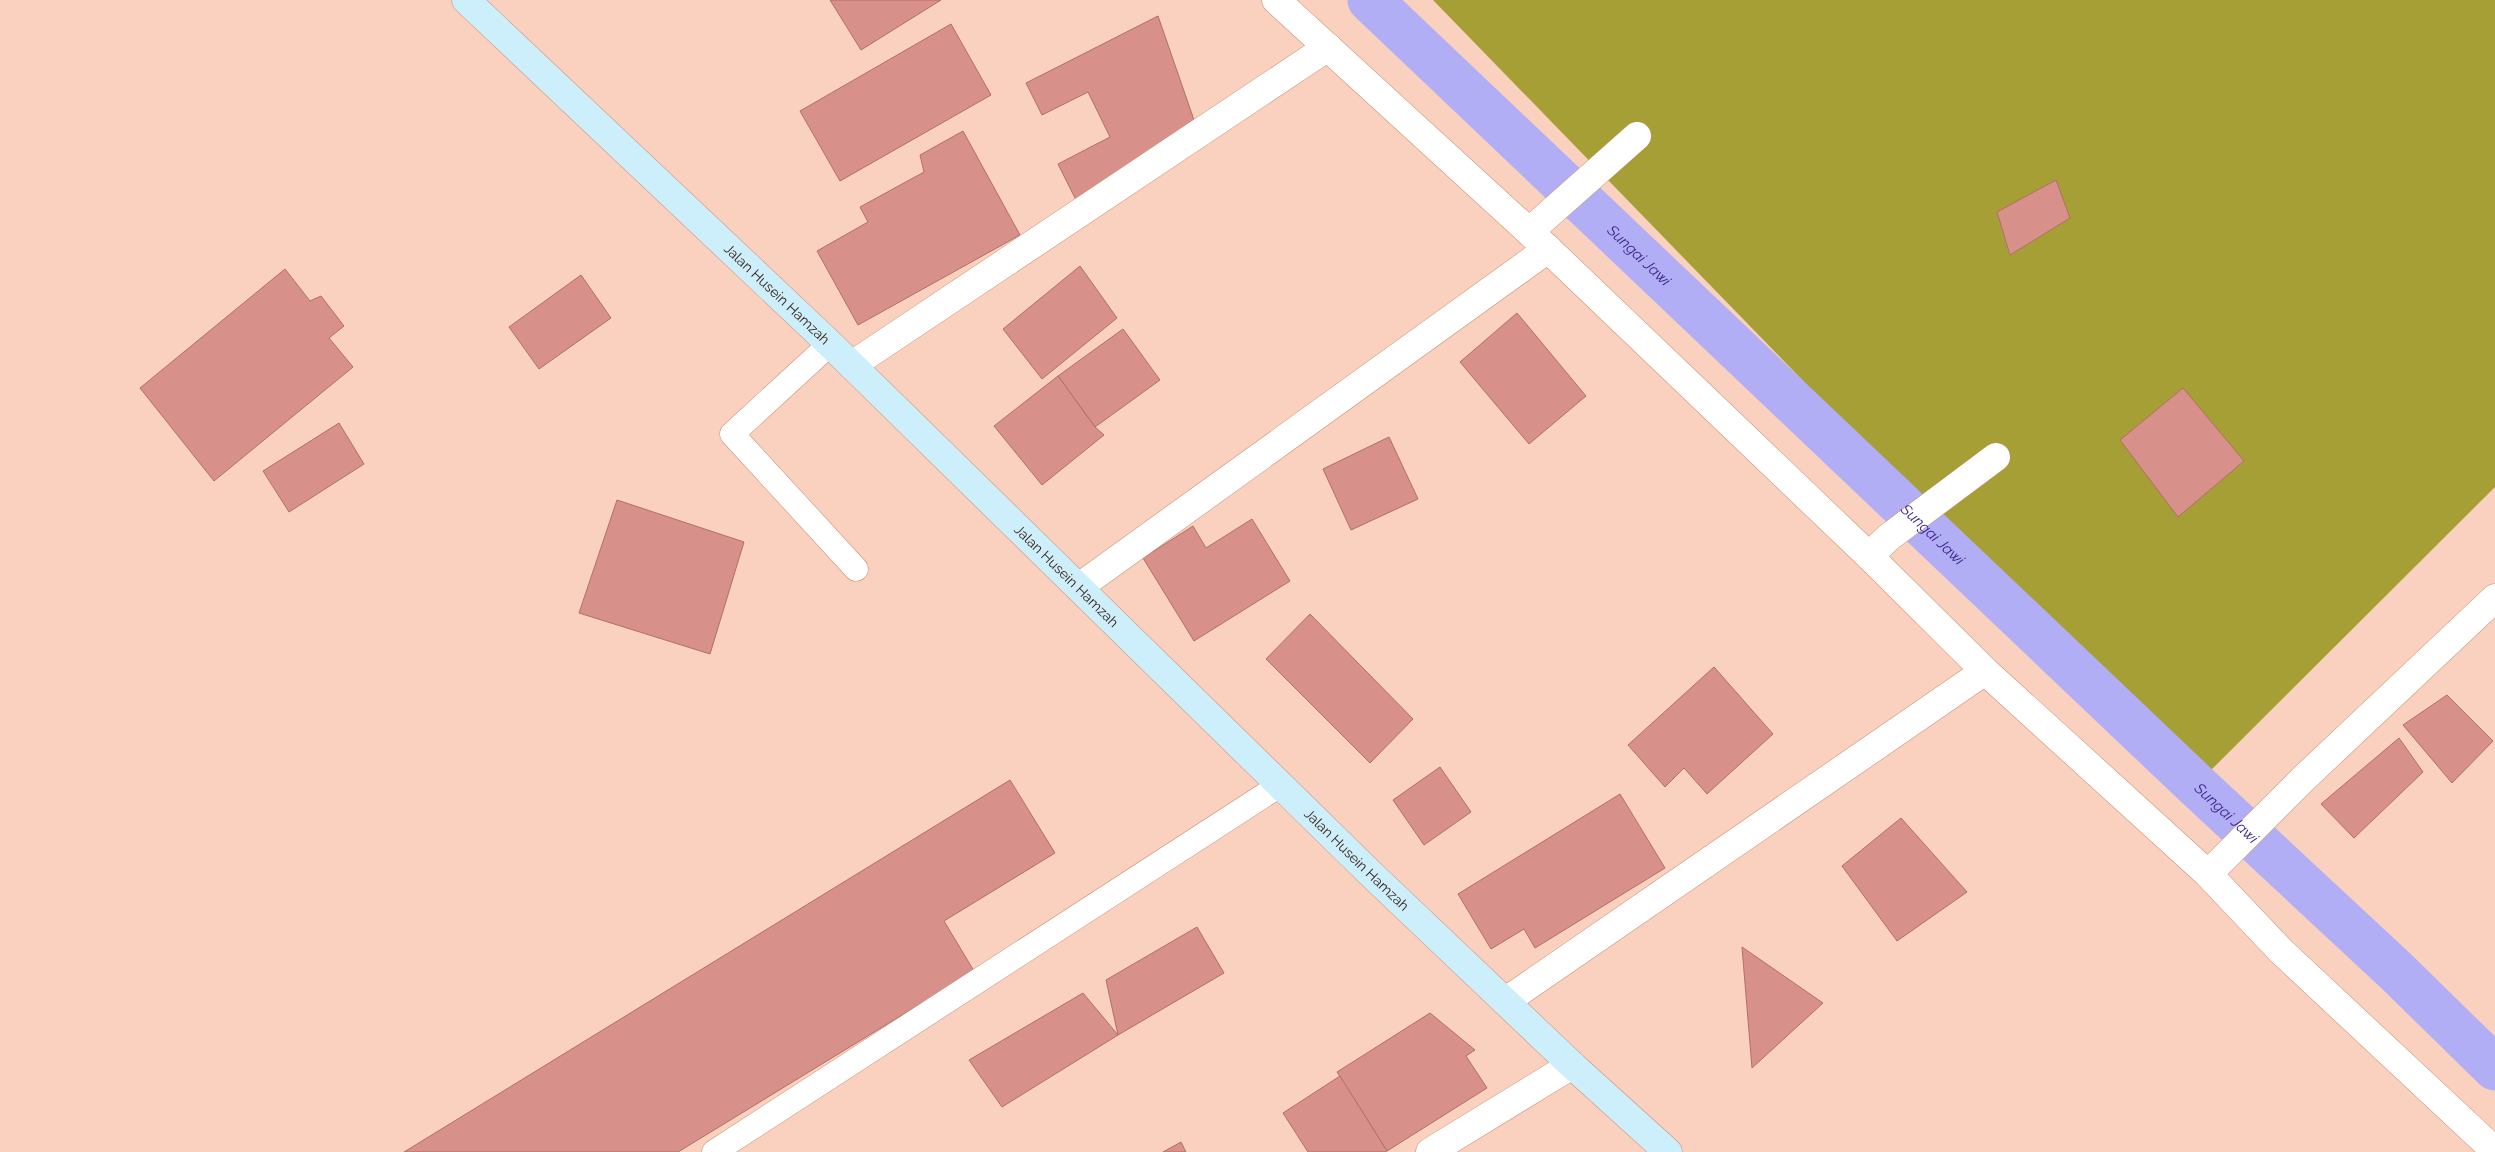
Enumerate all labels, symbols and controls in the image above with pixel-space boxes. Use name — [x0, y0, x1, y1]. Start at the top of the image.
water label: Sungai Jawi — [1603, 221, 1675, 290]
street label: Jalan Husein Hamzah — [721, 240, 833, 348]
water label: Sungai Jawi — [1896, 500, 1968, 569]
street label: Jalan Husein Hamzah — [1011, 521, 1122, 630]
water label: Sungai Jawi — [2190, 779, 2263, 848]
street label: Jalan Husein Hamzah — [1301, 805, 1412, 914]

